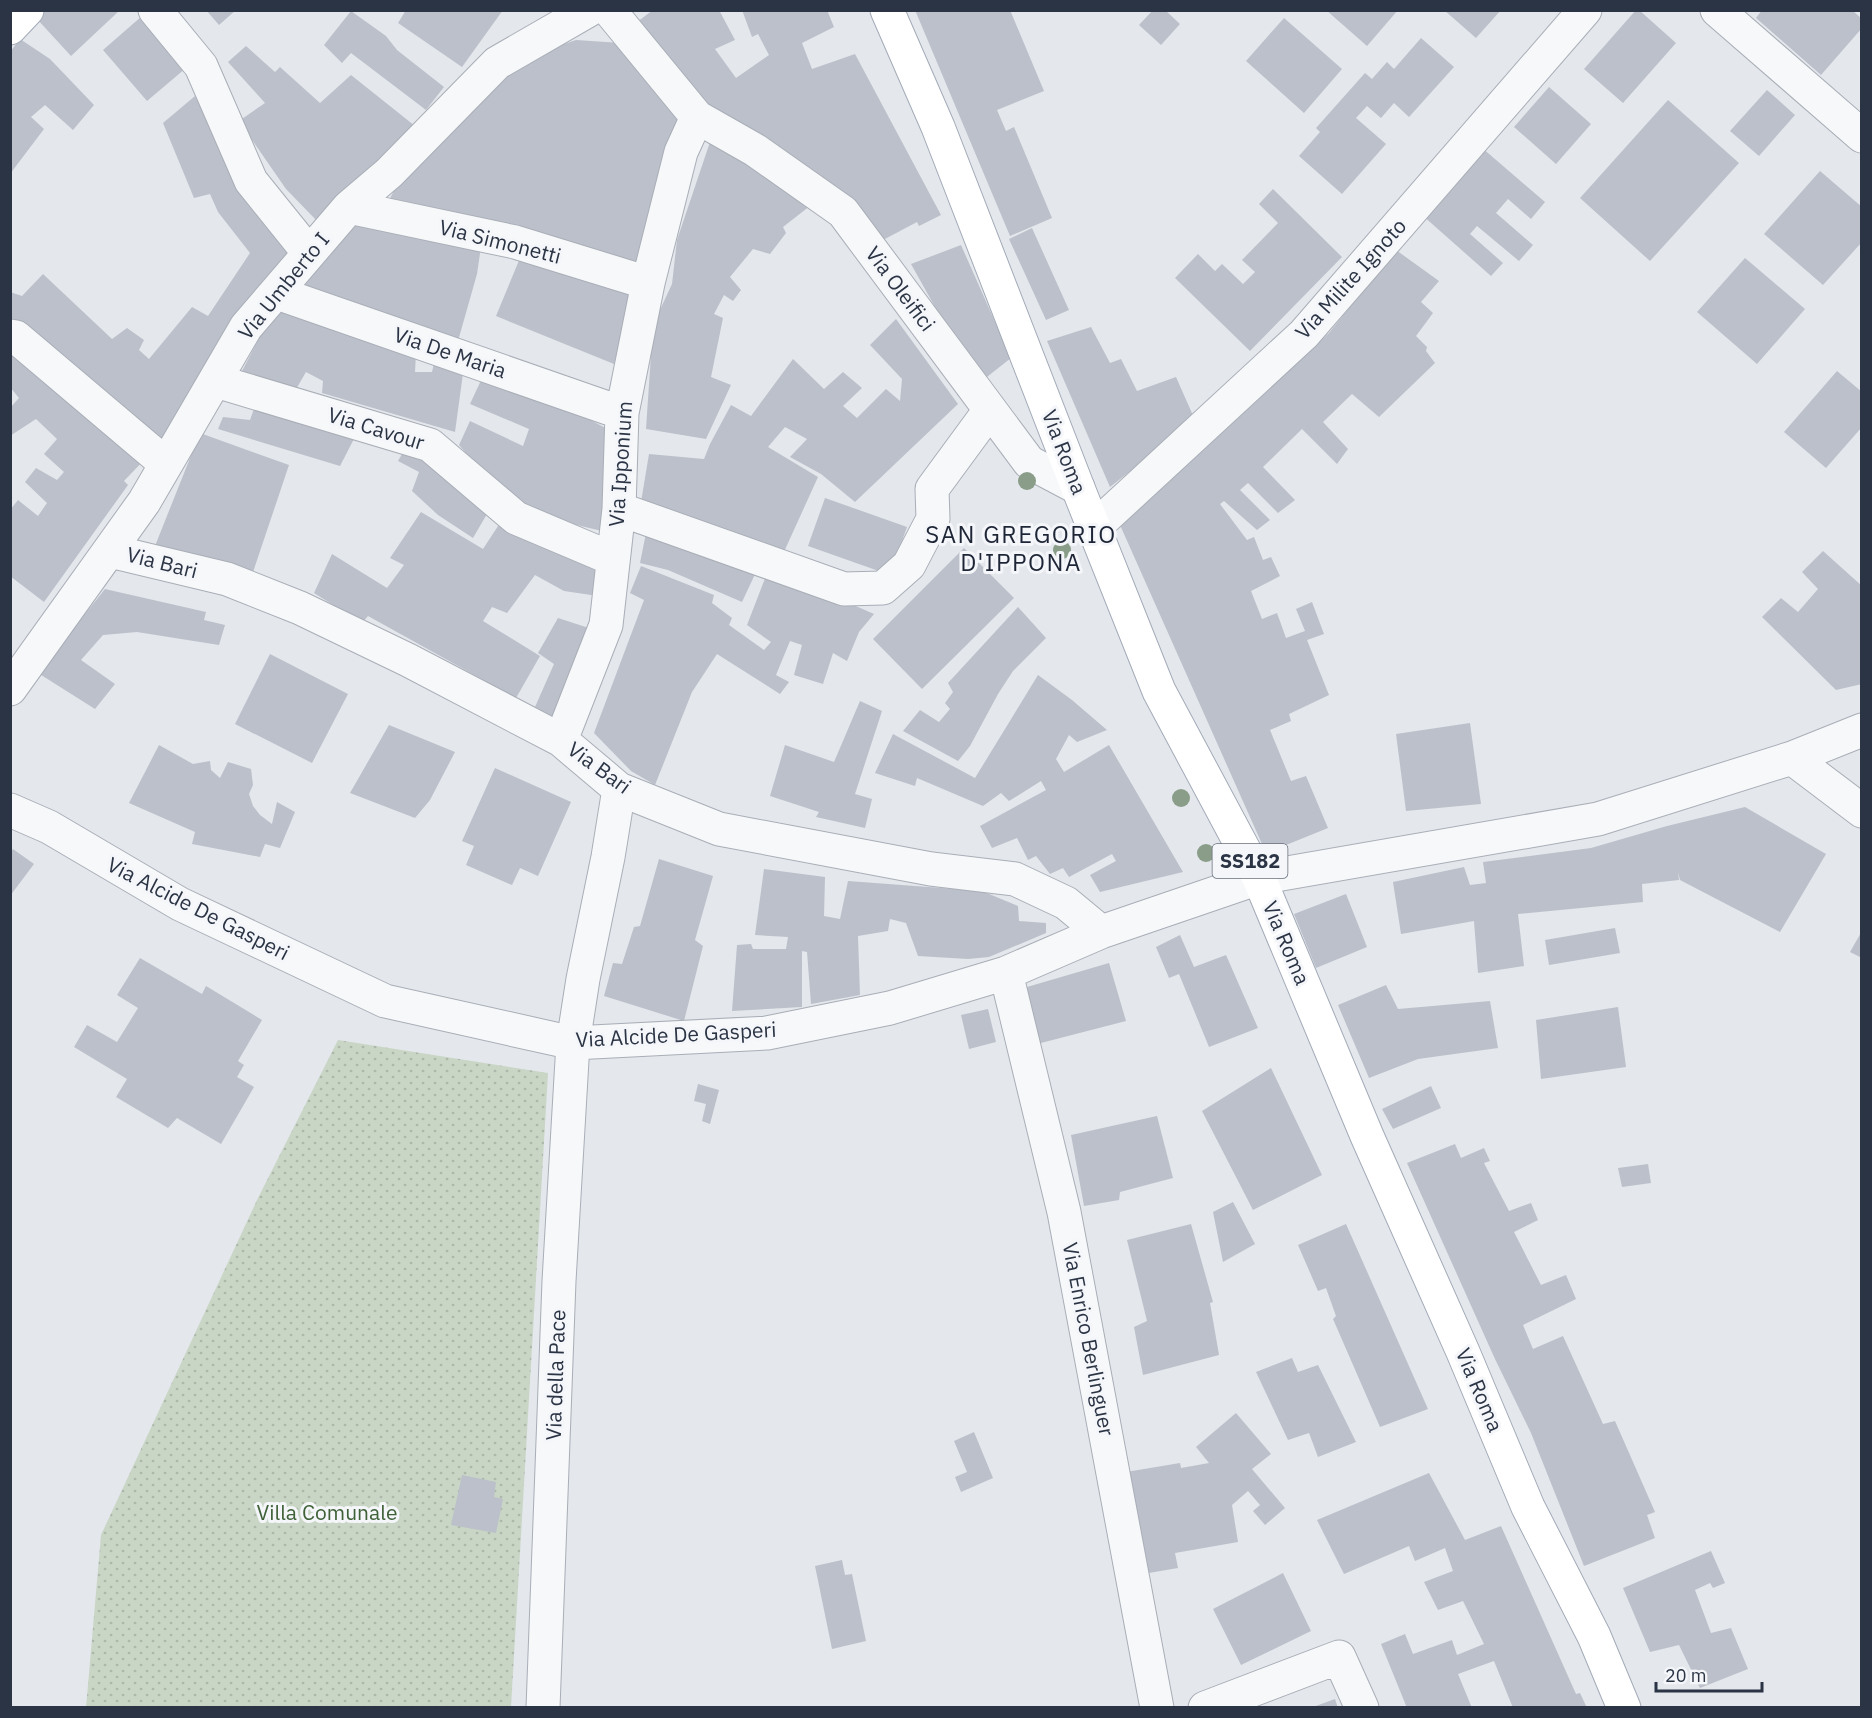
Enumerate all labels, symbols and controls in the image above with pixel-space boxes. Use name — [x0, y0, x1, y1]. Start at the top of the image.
street label: Via Simonetti — [436, 212, 564, 270]
street label: Via Milite Ignoto — [1289, 212, 1412, 345]
street label: Via Umberto I — [231, 226, 335, 345]
street label: Via Oleifici — [860, 240, 942, 336]
street label: Via De Maria — [390, 320, 510, 384]
street label: Via Cavour — [324, 400, 428, 456]
street label: Via Ipponium — [602, 400, 638, 528]
street label: Via Roma — [1036, 405, 1094, 498]
district label: SAN GREGORIO D'IPPONA — [925, 518, 1117, 578]
street label: Via Bari — [124, 540, 201, 584]
street label: Via Bari — [562, 735, 637, 800]
road number: SS182 — [1212, 844, 1288, 878]
street label: Via Alcide De Gasperi — [102, 850, 294, 966]
street label: Via Roma — [1257, 896, 1317, 989]
street label: Via Alcide De Gasperi — [575, 1015, 777, 1053]
street label: Via Enrico Berlinguer — [1056, 1240, 1122, 1438]
street label: Via della Pace — [539, 1309, 571, 1441]
street label: Via Roma — [1450, 1343, 1510, 1436]
park label: Villa Comunale — [257, 1498, 397, 1526]
scale bar — [1656, 1655, 1762, 1693]
text: 20 m — [1665, 1664, 1707, 1687]

